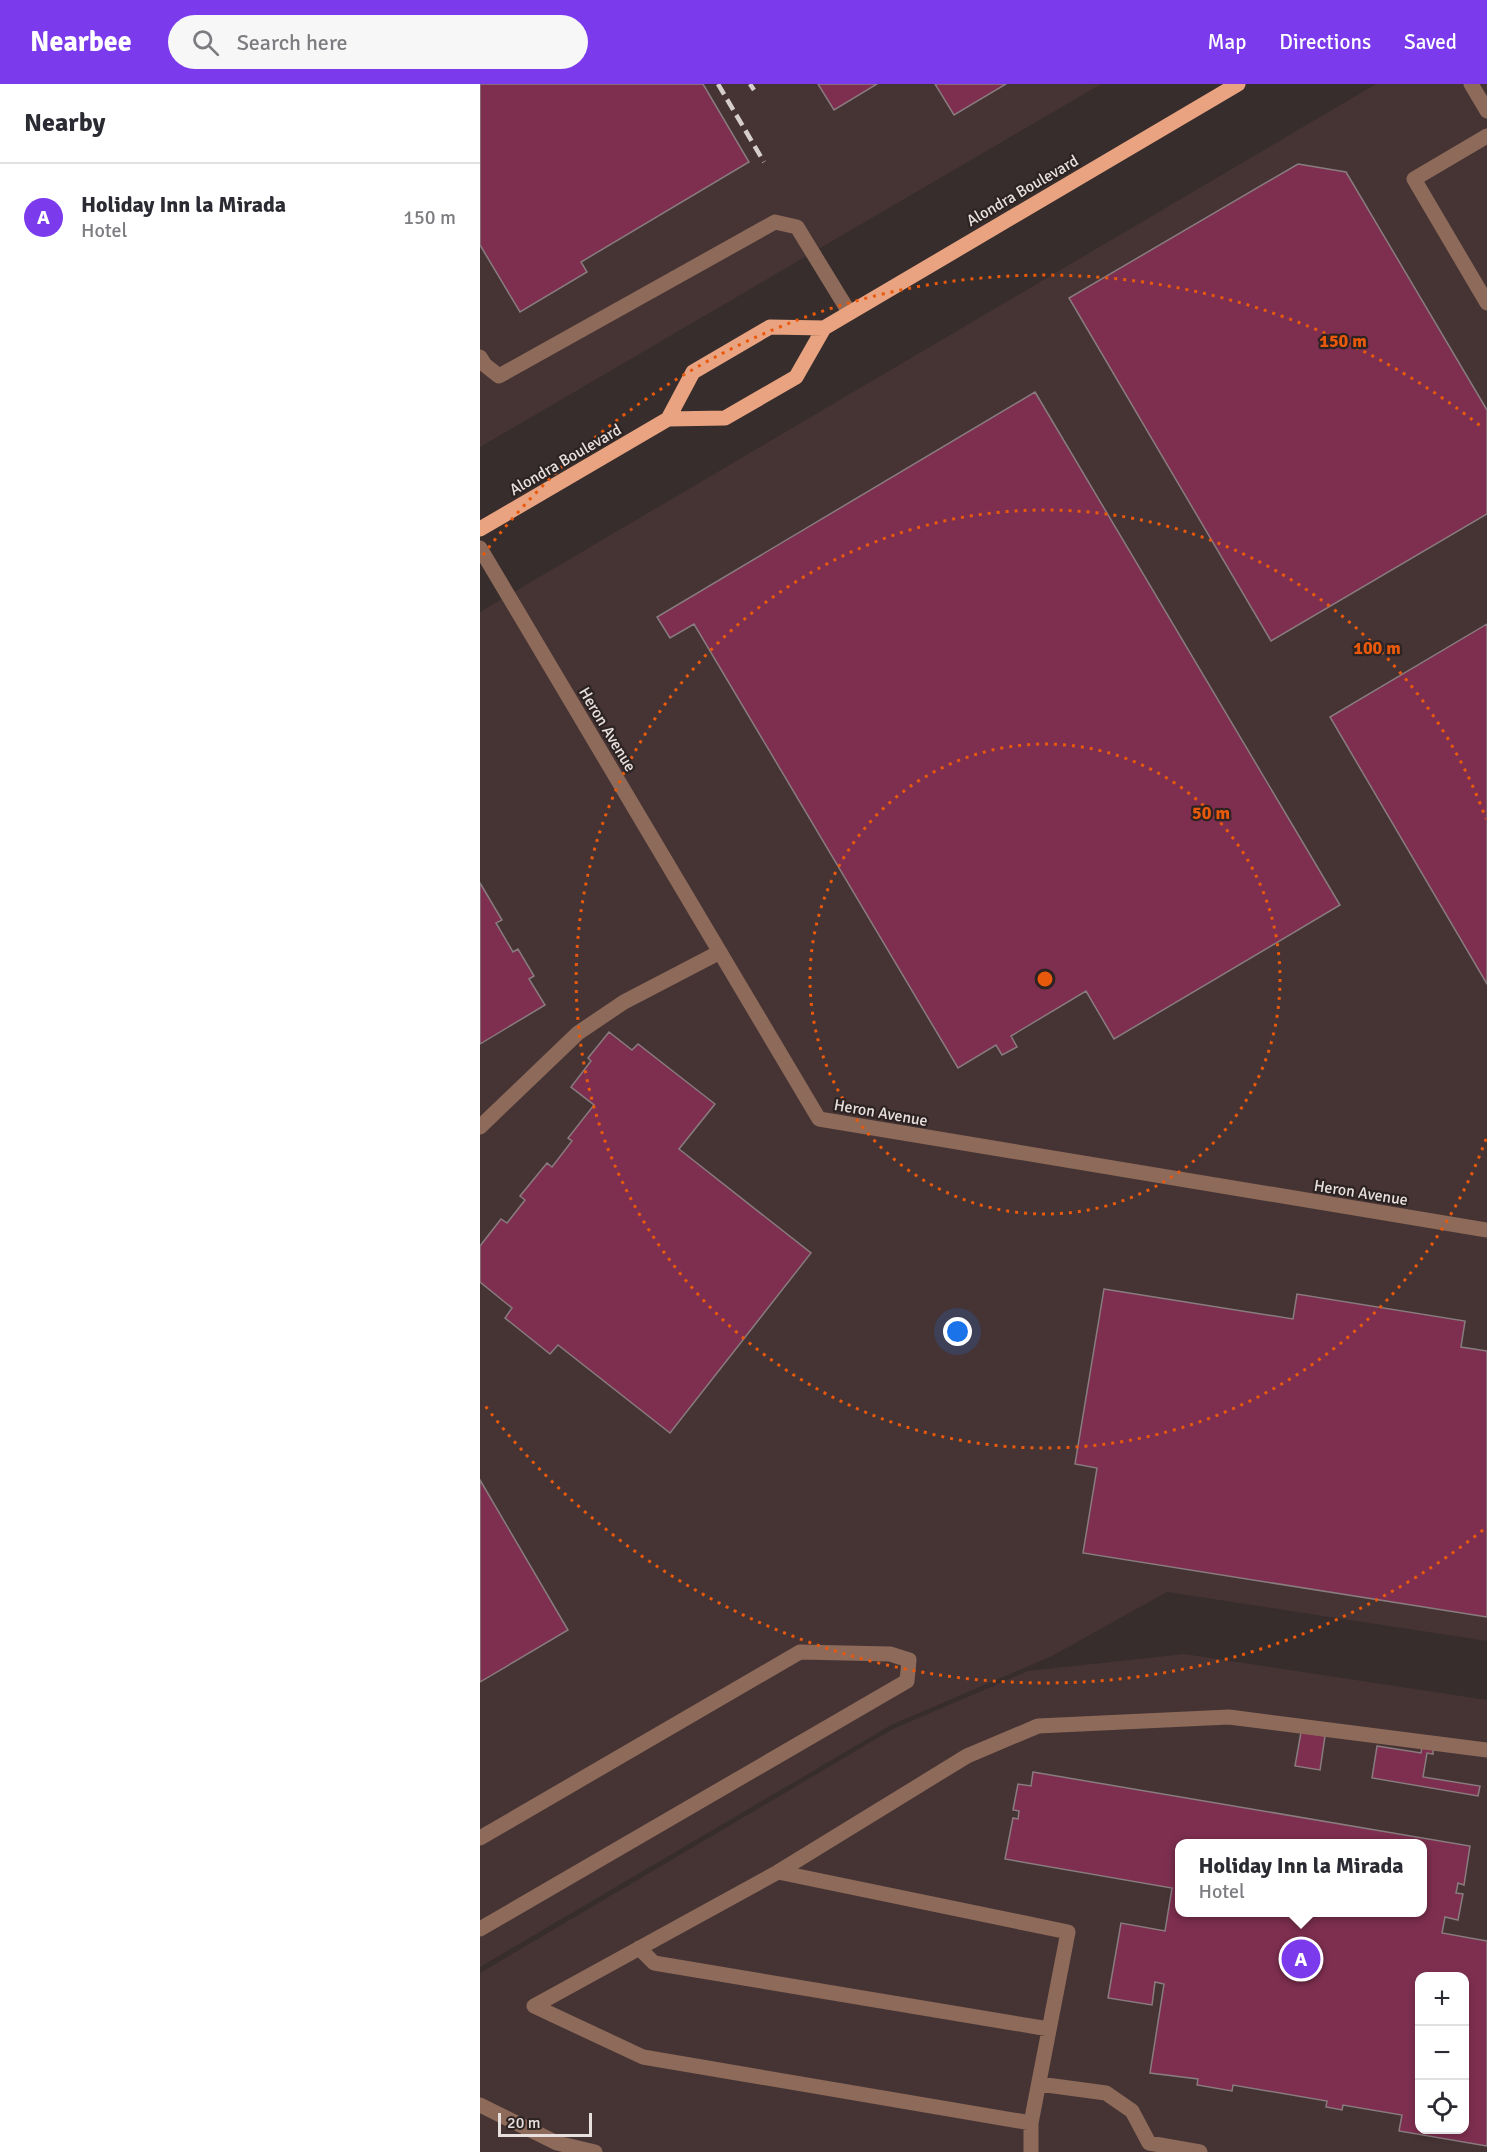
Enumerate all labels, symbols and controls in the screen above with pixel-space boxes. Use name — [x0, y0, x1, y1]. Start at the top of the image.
search box — [168, 15, 588, 69]
text: Nearbee — [30, 25, 132, 59]
icon: search — [189, 26, 222, 59]
text: Search here — [237, 29, 348, 56]
text: Map — [1208, 29, 1246, 55]
text: Directions — [1279, 29, 1371, 55]
text: Saved — [1404, 29, 1457, 55]
text: Nearby — [24, 107, 105, 139]
street label: Alondra Boulevard — [963, 151, 1082, 231]
text: Holiday Inn la Mirada — [81, 191, 286, 218]
text: A — [37, 205, 50, 230]
text: 150 m — [403, 205, 456, 230]
text: Hotel — [81, 218, 127, 243]
text: 150 m — [1319, 330, 1367, 352]
street label: Alondra Boulevard — [506, 420, 625, 500]
text: 100 m — [1353, 637, 1401, 659]
street label: Heron Avenue — [574, 684, 640, 775]
text: 50 m — [1192, 802, 1230, 824]
centre of rings — [1035, 969, 1055, 989]
street label: Heron Avenue — [832, 1095, 929, 1131]
street label: Heron Avenue — [1312, 1176, 1409, 1210]
your location — [943, 1317, 972, 1346]
popup — [1175, 1839, 1427, 1917]
text: Holiday Inn la Mirada — [1198, 1852, 1404, 1879]
text: Hotel — [1198, 1879, 1245, 1904]
pin: A — [1282, 1936, 1320, 1982]
map controls — [1415, 1972, 1469, 2134]
button: + — [1415, 1972, 1469, 2026]
button: − — [1415, 2026, 1469, 2080]
button: locate — [1415, 2080, 1469, 2134]
scale bar — [498, 2110, 592, 2138]
text: 20 m — [507, 2113, 541, 2133]

